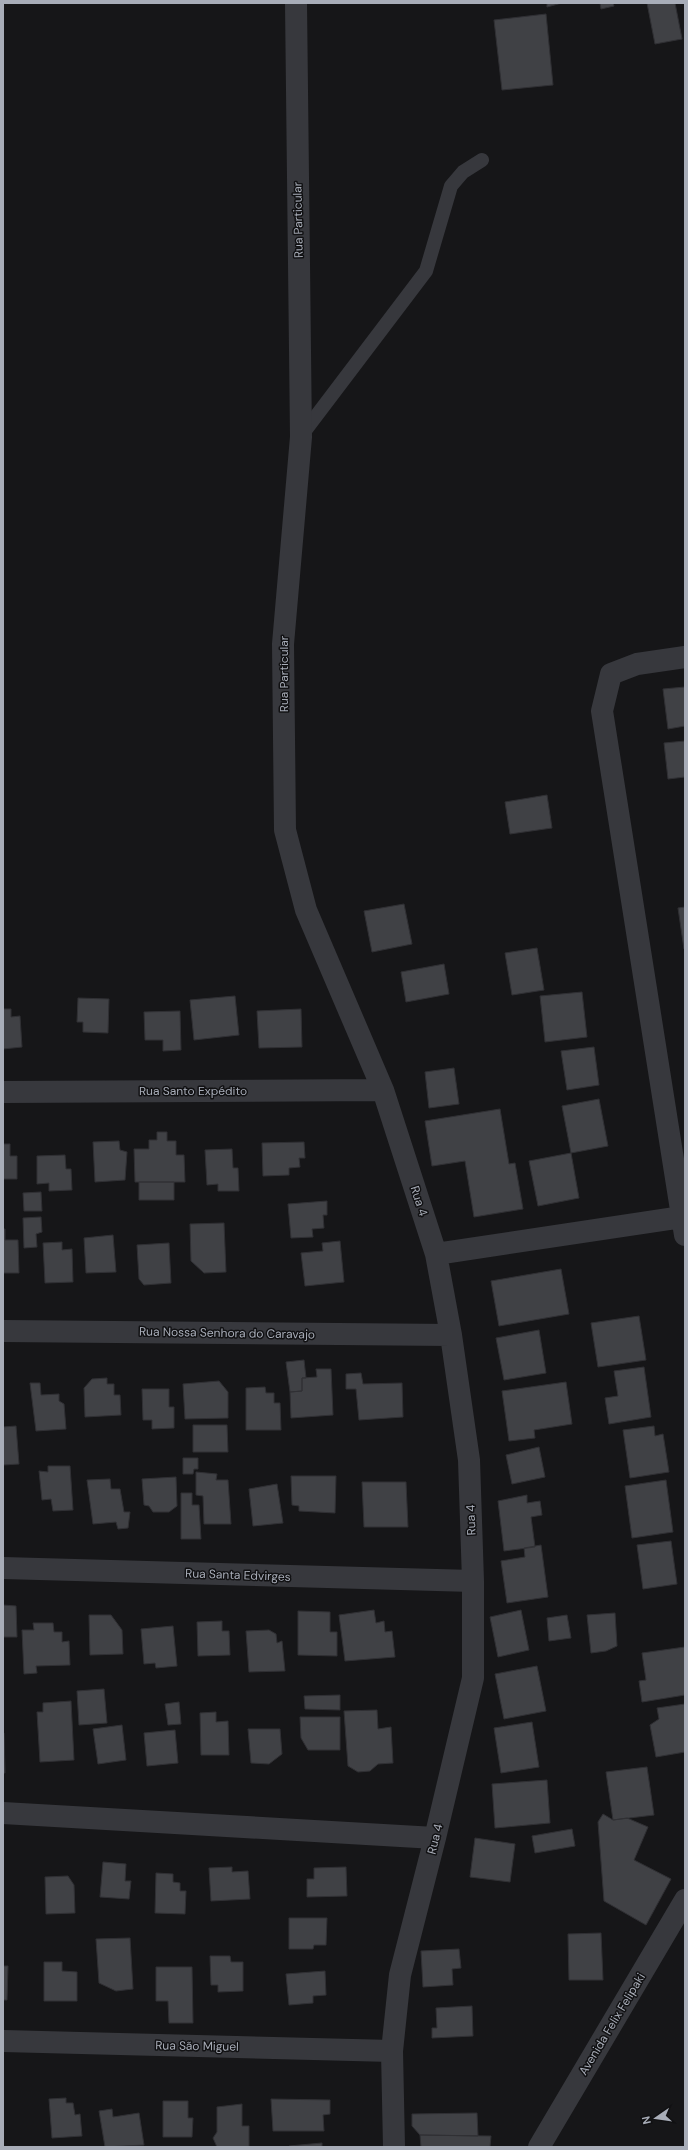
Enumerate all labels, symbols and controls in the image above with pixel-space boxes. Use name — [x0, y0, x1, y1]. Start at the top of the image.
street label: Rua Particular — [289, 181, 307, 258]
street label: Rua Particular — [276, 635, 292, 712]
street label: Rua Santo Expédito — [139, 1083, 247, 1099]
street label: Rua 4 — [407, 1184, 431, 1218]
street label: Rua Nossa Senhora do Caravajo — [139, 1323, 315, 1343]
street label: Rua 4 — [462, 1504, 480, 1536]
street label: Rua Santa Edvirges — [185, 1565, 291, 1585]
street label: Rua 4 — [423, 1822, 447, 1856]
street label: Avenida Felix Felipaki — [575, 1970, 649, 2078]
street label: Rua São Miguel — [155, 2037, 239, 2055]
north arrow — [636, 2098, 676, 2138]
text: N — [639, 2115, 654, 2126]

